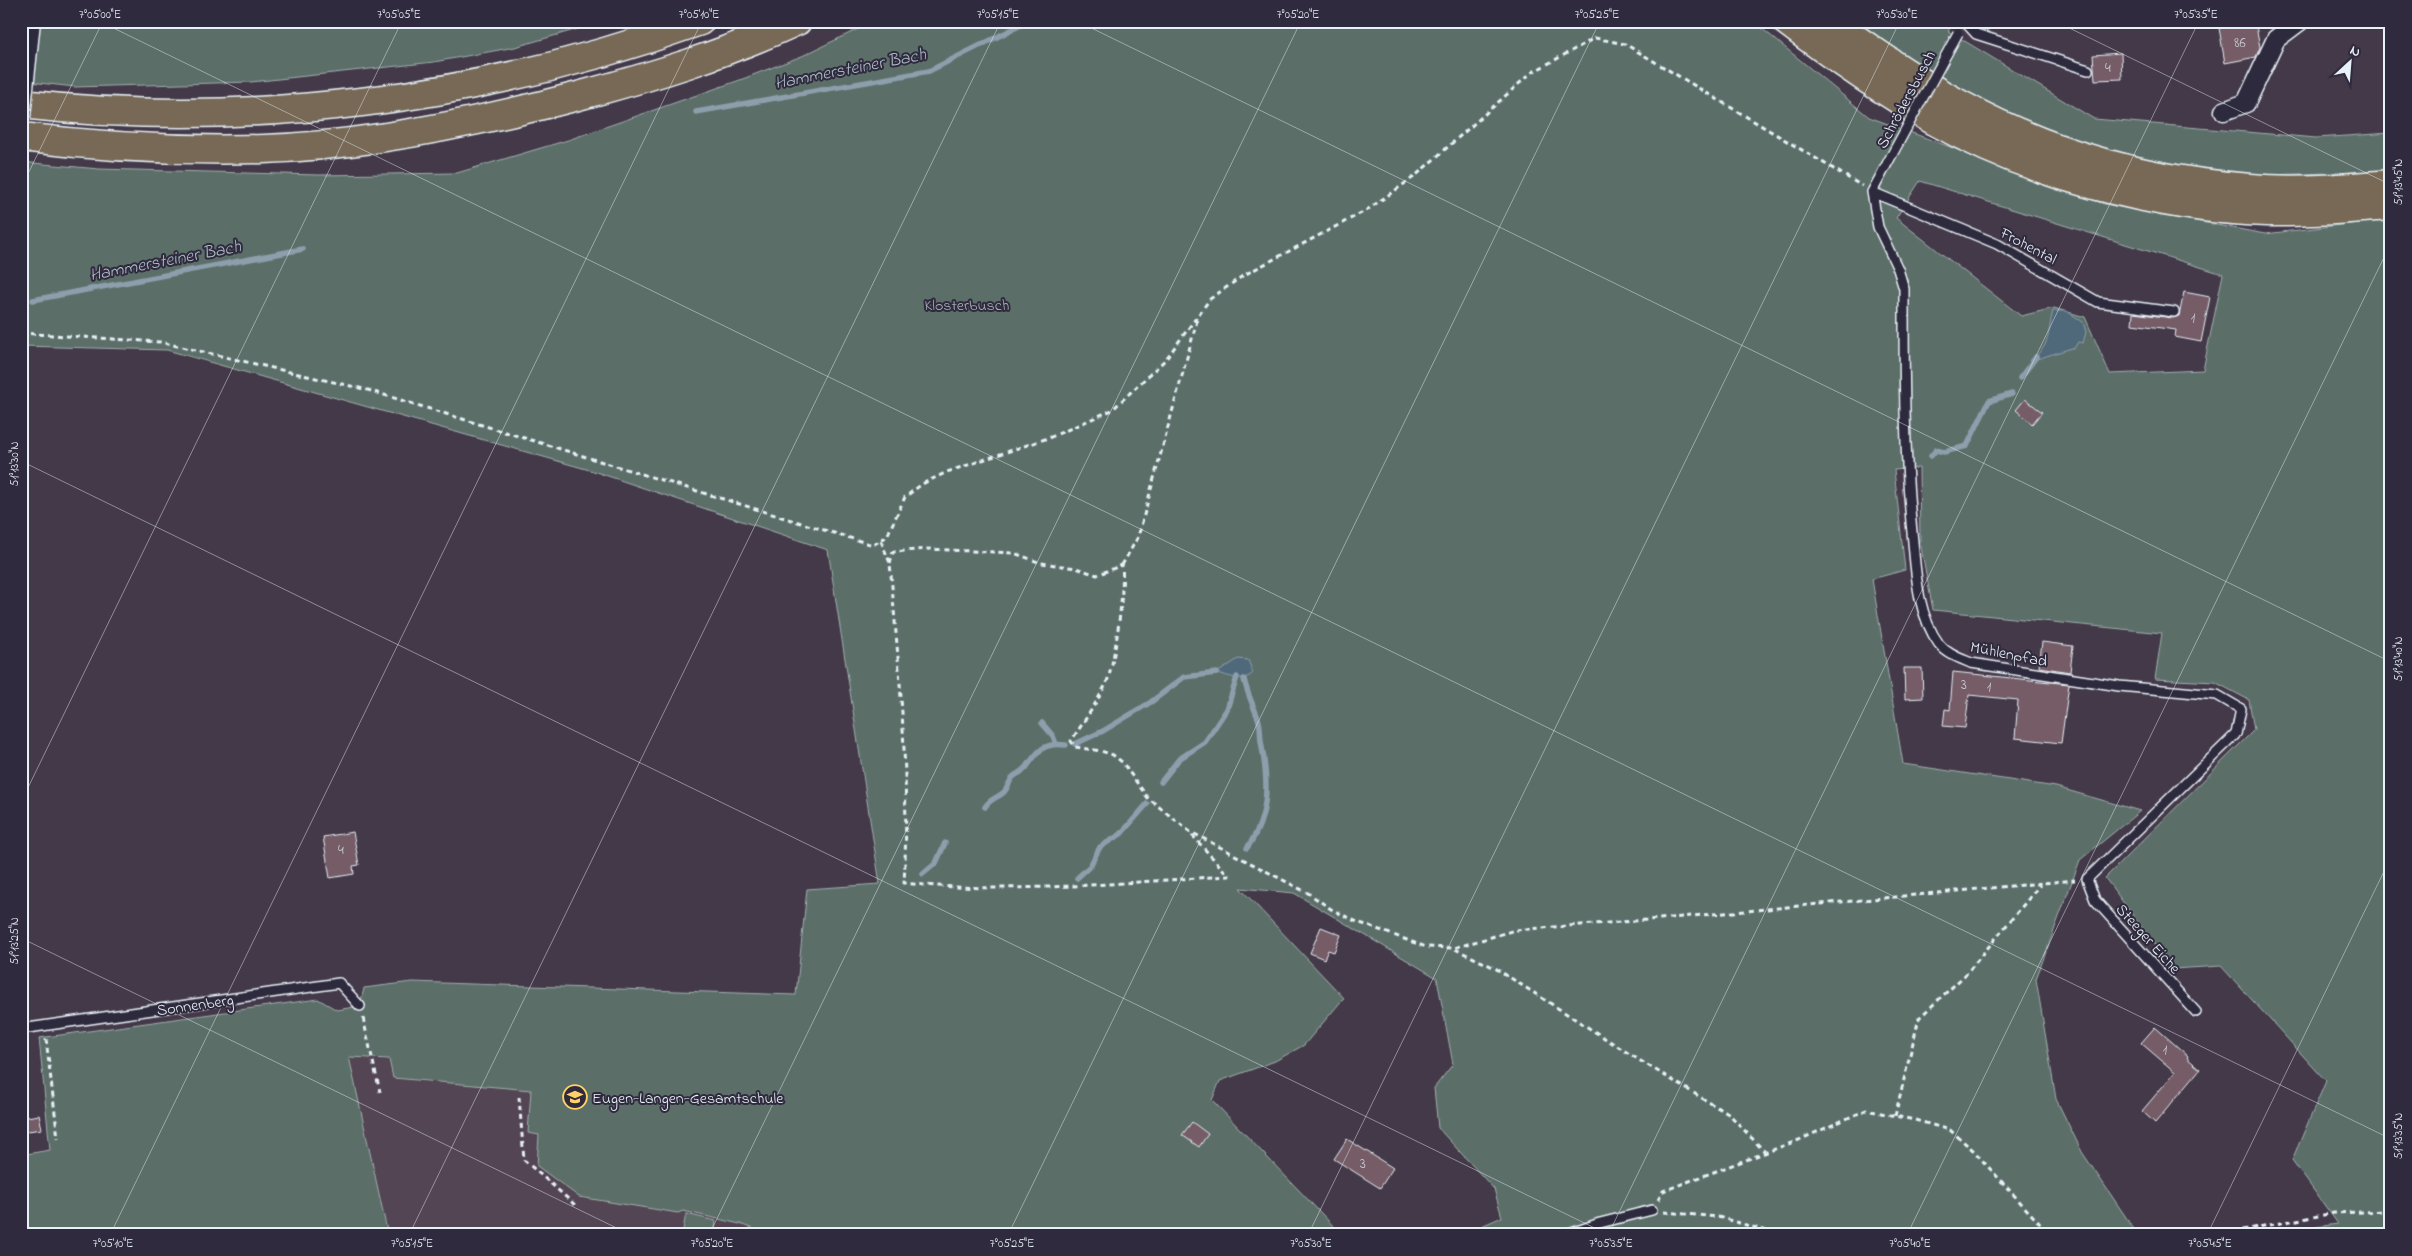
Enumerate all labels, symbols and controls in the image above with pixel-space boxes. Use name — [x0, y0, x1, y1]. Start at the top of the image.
text: 7°05'00"E — [79, 6, 121, 24]
text: 7°05'05"E — [377, 6, 421, 24]
text: 7°05'10"E — [679, 6, 719, 24]
text: 7°05'15"E — [977, 6, 1019, 24]
text: 7°05'20"E — [1277, 6, 1319, 24]
text: 7°05'25"E — [1575, 6, 1619, 24]
text: 7°05'30"E — [1876, 6, 1918, 24]
text: 7°05'35"E — [2174, 6, 2218, 24]
house number: 86 — [2234, 33, 2246, 54]
north arrow — [2324, 38, 2374, 88]
text: N — [2346, 40, 2364, 63]
water label: Hammersteiner Bach — [772, 42, 929, 97]
street label: Schrödersbusch — [1871, 47, 1943, 153]
house number: 4 — [2105, 58, 2111, 79]
text: 51°13'45"N — [2390, 159, 2408, 205]
street label: Frohental — [1995, 221, 2061, 272]
water label: Hammersteiner Bach — [87, 234, 244, 289]
park label: Klosterbusch — [925, 294, 1009, 318]
house number: 1 — [2191, 308, 2196, 329]
text: 51°13'30"N — [6, 442, 24, 486]
street label: Mühlenpfad — [1968, 636, 2049, 674]
text: 51°13'40"N — [2390, 637, 2408, 681]
house number: 3 — [1961, 675, 1967, 696]
house number: 1 — [1987, 677, 1992, 698]
house number: 4 — [338, 840, 344, 861]
street label: Steeger Eiche — [2109, 899, 2186, 981]
text: 51°13'25"N — [6, 917, 24, 965]
street label: Sonnenberg — [155, 989, 235, 1023]
house number: 1 — [2163, 1040, 2168, 1061]
school or university icon: Eugen-Langen-Gesamtschule — [562, 1084, 588, 1110]
place label: Eugen-Langen-Gesamtschule — [592, 1087, 784, 1111]
text: 51°13'35"N — [2390, 1113, 2408, 1159]
house number: 3 — [1360, 1154, 1366, 1175]
text: 7°05'10"E — [93, 1235, 133, 1253]
text: 7°05'15"E — [391, 1235, 433, 1253]
text: 7°05'20"E — [691, 1235, 733, 1253]
text: 7°05'25"E — [990, 1235, 1034, 1253]
text: 7°05'30"E — [1290, 1235, 1332, 1253]
text: 7°05'35"E — [1589, 1235, 1633, 1253]
text: 7°05'40"E — [1889, 1235, 1931, 1253]
text: 7°05'45"E — [2188, 1235, 2232, 1253]

